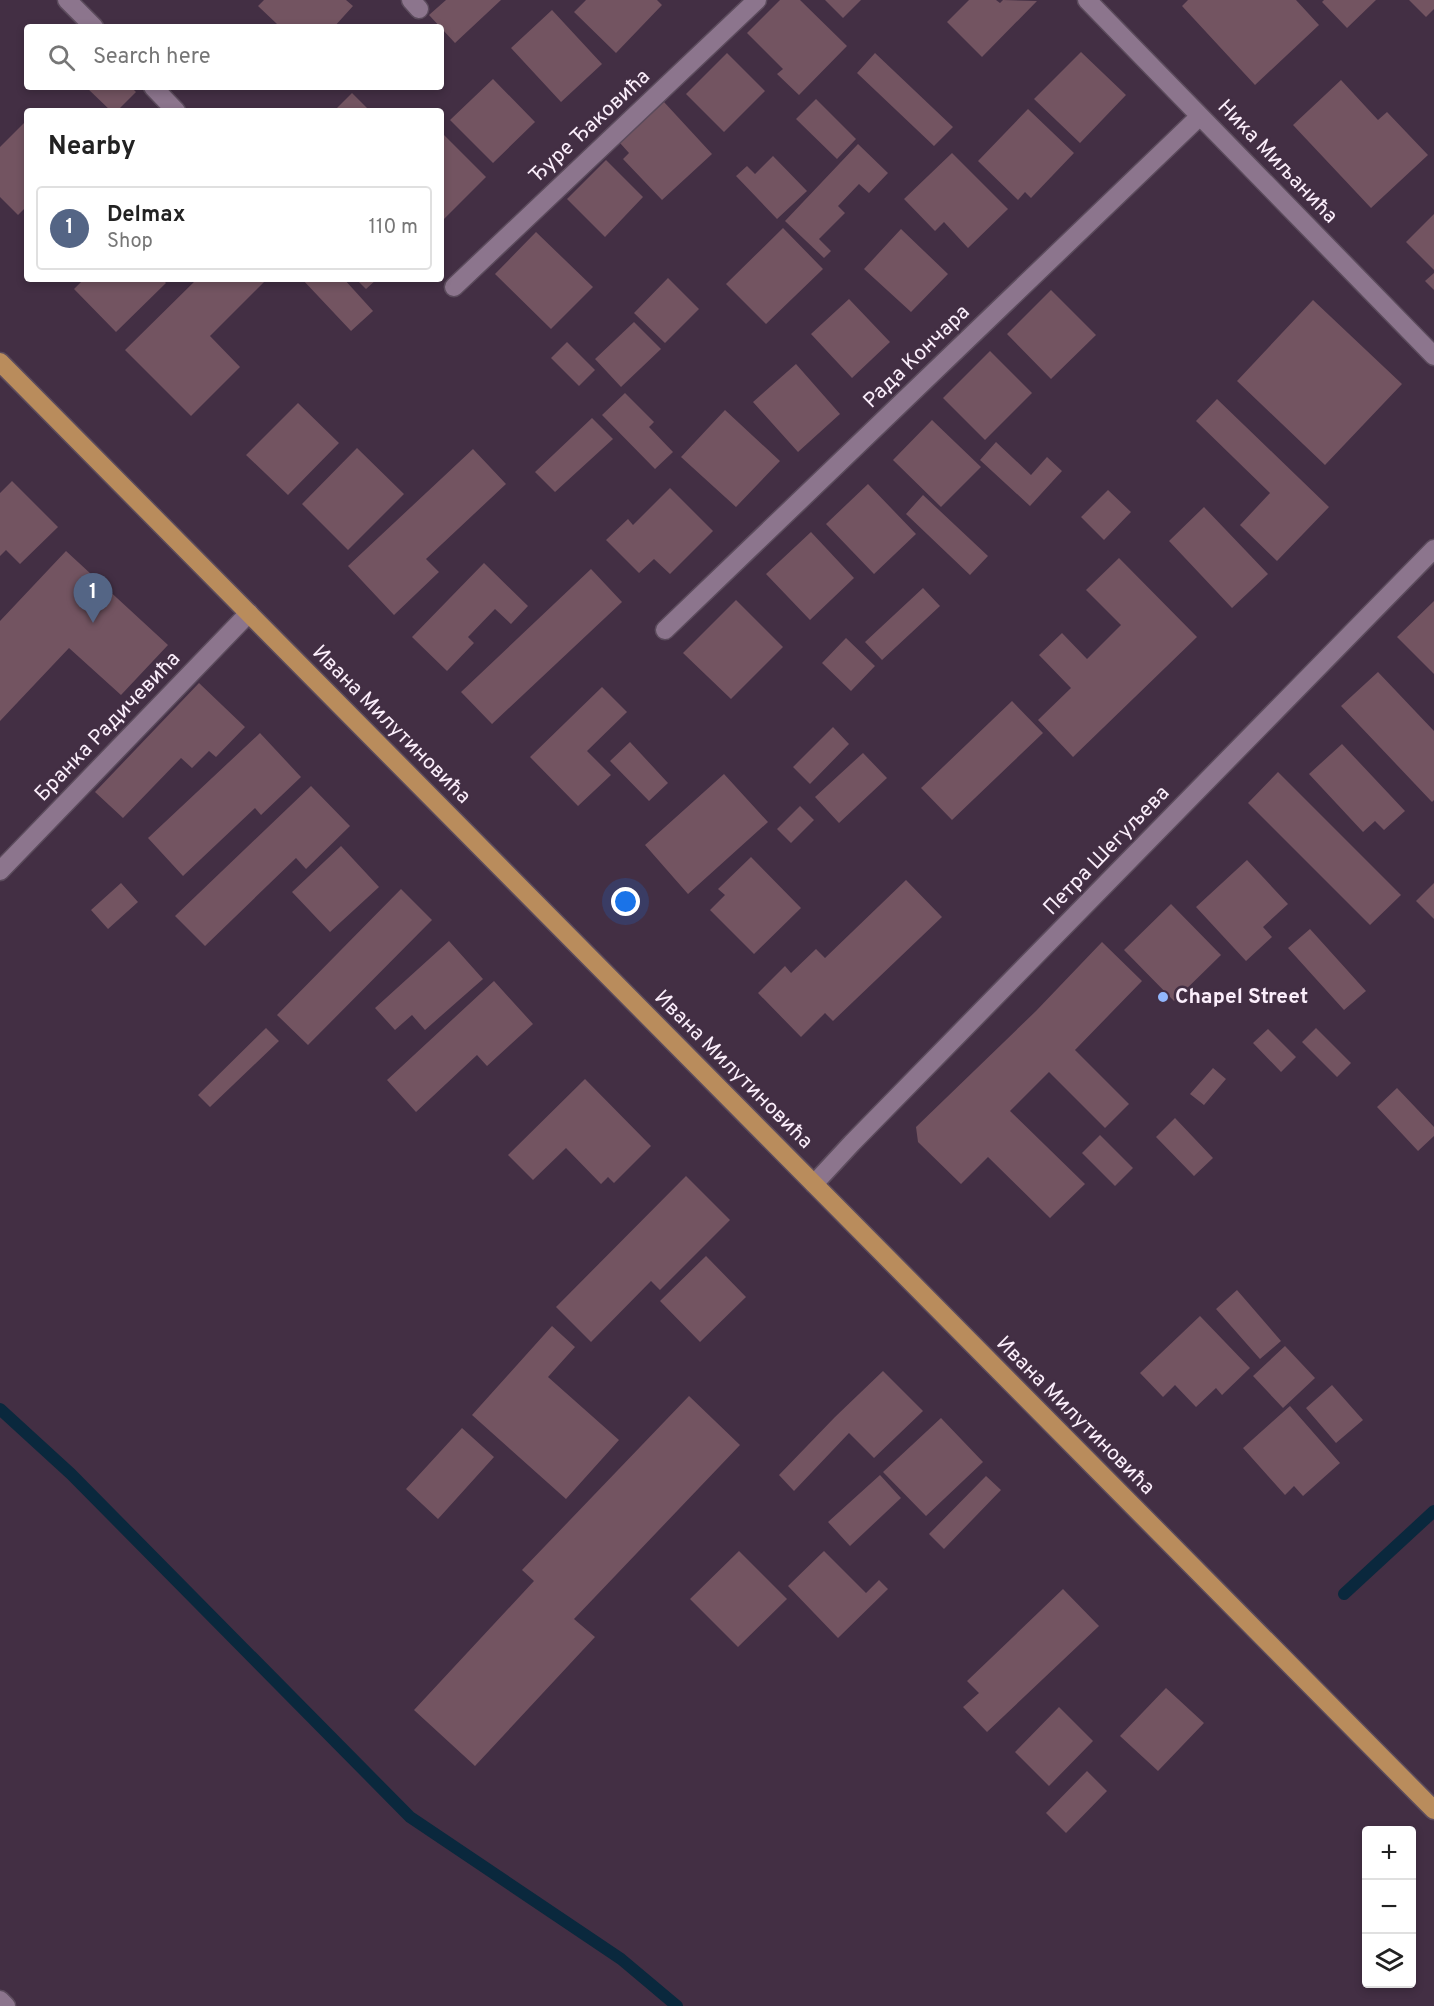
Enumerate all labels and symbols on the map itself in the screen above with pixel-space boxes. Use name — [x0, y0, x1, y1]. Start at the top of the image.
street label: Ђуре Ђаковића — [524, 64, 656, 190]
street label: Ника Миљанића — [1211, 94, 1343, 230]
street label: Рада Кончара — [858, 299, 976, 415]
pin: 1 — [74, 574, 112, 623]
street label: Ивана Милутиновића — [306, 640, 476, 810]
street label: Бранка Радичевића — [29, 646, 187, 808]
street label: Петра Шегуљева — [1038, 780, 1176, 922]
your location — [611, 887, 640, 916]
place label: Chapel Street — [1175, 984, 1308, 1011]
street label: Ивана Милутиновића — [648, 985, 818, 1155]
marker: Chapel Street — [1156, 990, 1170, 1004]
street label: Ивана Милутиновића — [990, 1331, 1160, 1501]

